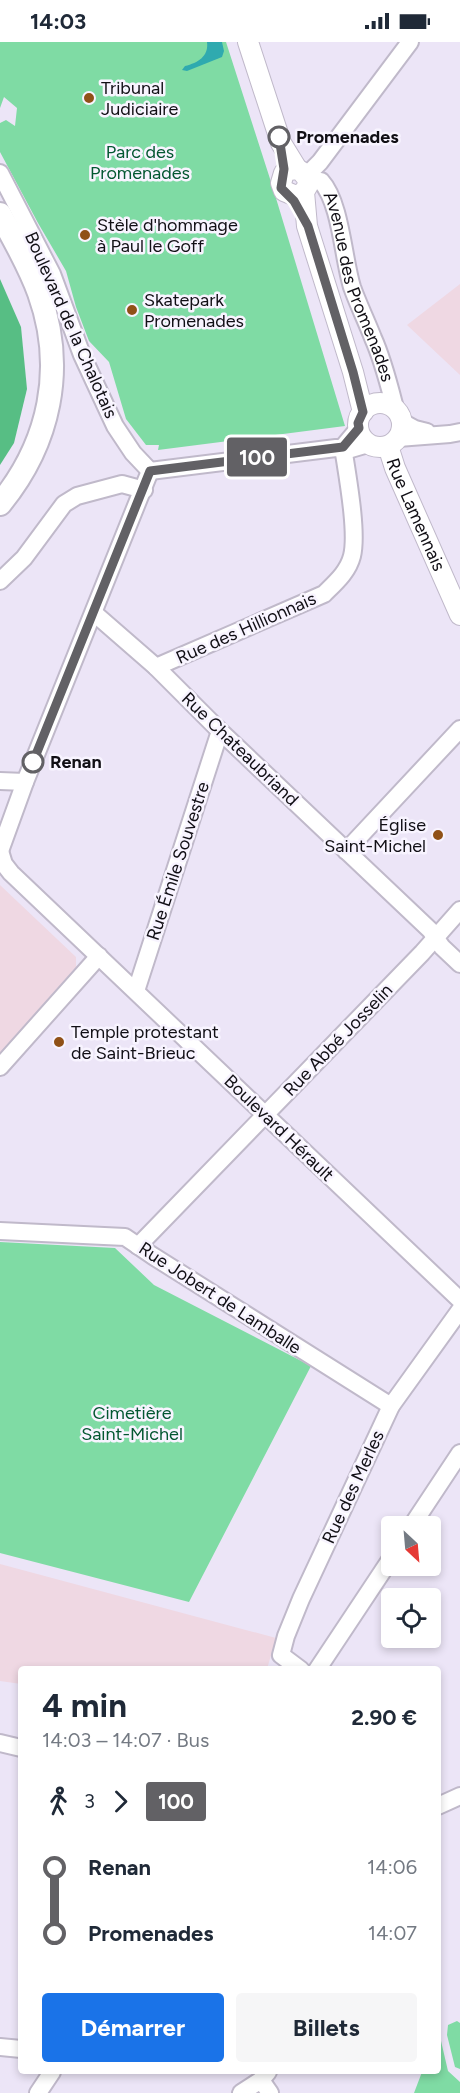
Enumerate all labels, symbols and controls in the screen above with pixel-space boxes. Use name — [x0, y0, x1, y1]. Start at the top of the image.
text: 14:03 — [30, 8, 86, 35]
place label: Tribunal Judiciaire — [101, 77, 178, 120]
marker: Tribunal Judiciaire — [82, 91, 96, 105]
marker: Promenades — [268, 126, 290, 148]
place label: Promenades — [296, 126, 399, 148]
park label: Parc des Promenades — [90, 141, 190, 184]
street label: Avenue des Promenades — [319, 188, 399, 384]
place label: Stèle d'hommage à Paul le Goff — [97, 214, 238, 257]
street label: Boulevard de la Chalotais — [20, 228, 122, 422]
marker: Stèle d'hommage à Paul le Goff — [78, 228, 92, 242]
place label: Skatepark Promenades — [144, 289, 244, 332]
marker: Skatepark Promenades — [125, 303, 139, 317]
line badge: 100 — [222, 438, 292, 476]
text: 100 — [239, 445, 275, 470]
street label: Rue Lamennais — [382, 455, 450, 574]
street label: Rue des Hillionnais — [173, 587, 319, 669]
street label: Rue Chateaubriand — [177, 688, 303, 810]
marker: Renan — [22, 751, 44, 773]
place label: Renan — [50, 751, 102, 773]
street label: Rue Émile Souvestre — [142, 779, 214, 943]
place label: Église Saint-Michel — [324, 814, 426, 857]
marker: Église Saint-Michel — [431, 828, 445, 842]
street label: Rue Abbé Josselin — [279, 979, 397, 1101]
place label: Temple protestant de Saint-Brieuc — [71, 1021, 219, 1064]
marker: Temple protestant de Saint-Brieuc — [52, 1035, 66, 1049]
street label: Boulevard Hérault — [220, 1070, 339, 1186]
street label: Rue Jobert de Lamballe — [135, 1237, 305, 1359]
park label: Cimetière Saint-Michel — [81, 1402, 183, 1445]
street label: Rue des Merles — [317, 1427, 389, 1547]
north arrow — [381, 1516, 441, 1576]
map controls — [381, 1516, 441, 1648]
button: locate — [381, 1588, 441, 1648]
text: 4 min — [42, 1686, 127, 1725]
text: 2.90 € — [351, 1704, 417, 1731]
text: 14:03 – 14:07 · Bus — [42, 1728, 209, 1752]
icon: walk — [42, 1785, 75, 1818]
icon: forward — [104, 1785, 137, 1818]
text: 3 — [84, 1789, 95, 1813]
text: 100 — [158, 1789, 194, 1814]
text: Renan — [88, 1854, 151, 1881]
text: 14:06 — [367, 1855, 417, 1879]
text: Promenades — [88, 1920, 213, 1947]
text: 14:07 — [368, 1921, 417, 1945]
button: Démarrer — [42, 1993, 224, 2062]
button: Billets — [236, 1993, 417, 2062]

